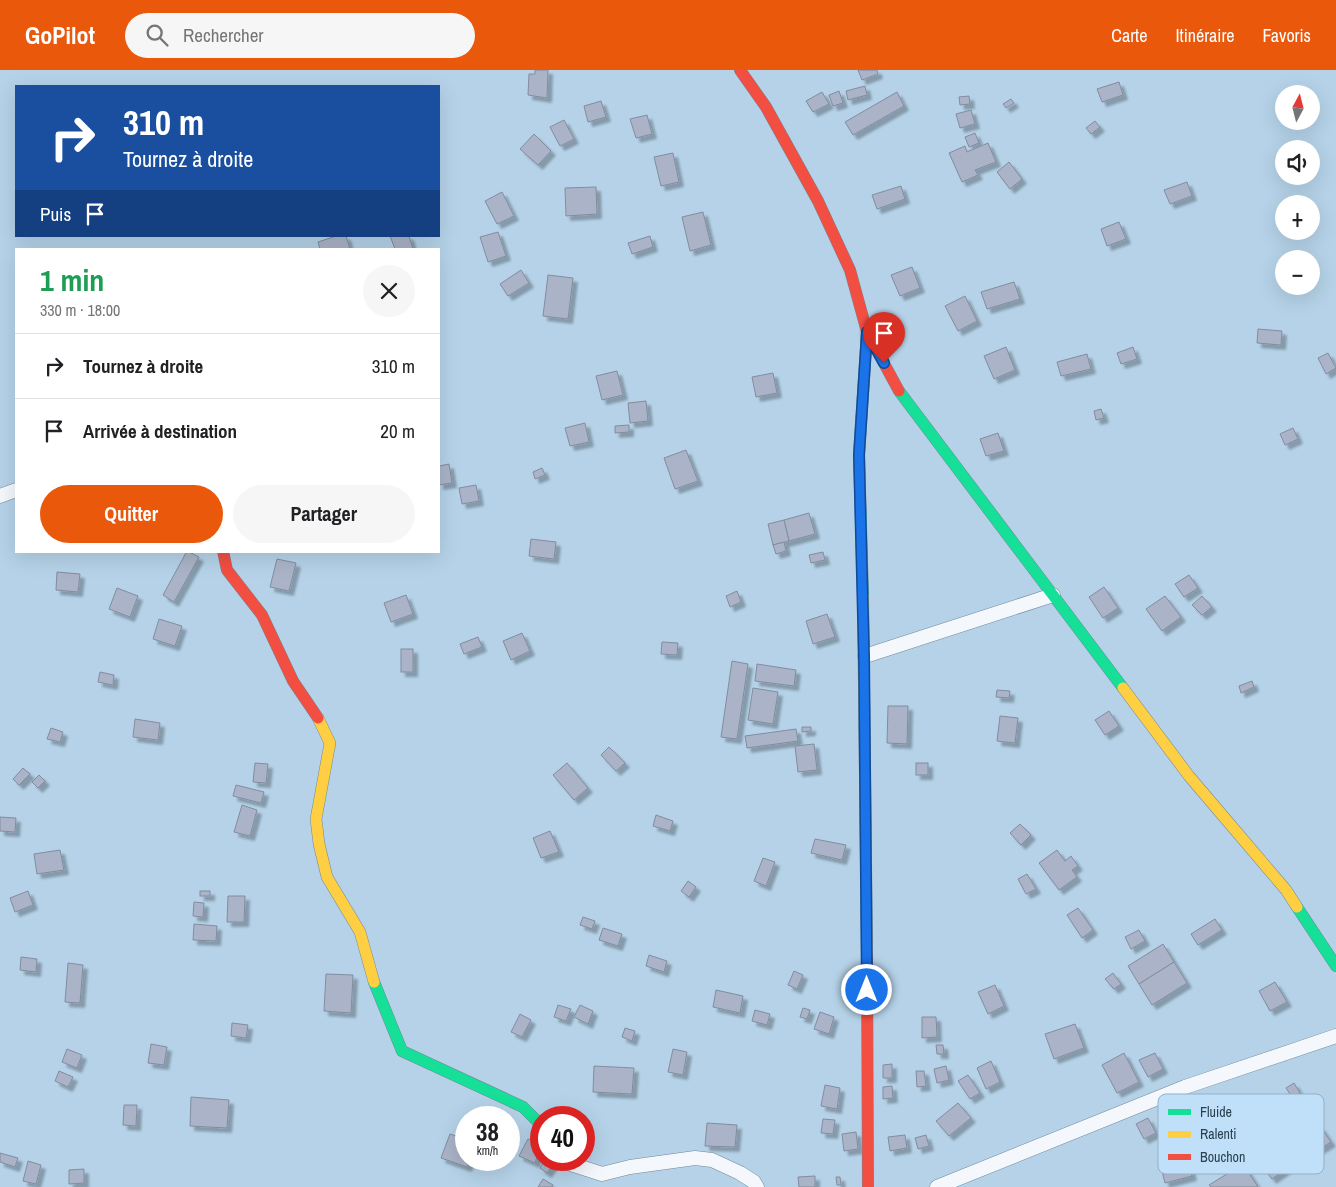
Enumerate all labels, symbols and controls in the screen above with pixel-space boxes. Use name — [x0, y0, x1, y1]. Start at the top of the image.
search box — [125, 13, 475, 58]
text: GoPilot — [25, 19, 95, 51]
icon: search — [143, 21, 171, 49]
text: Rechercher — [183, 22, 264, 48]
text: Carte — [1111, 23, 1147, 48]
text: Itinéraire — [1175, 23, 1235, 48]
text: Favoris — [1263, 23, 1311, 48]
north arrow — [1275, 85, 1320, 130]
map controls — [1275, 85, 1320, 295]
text: 310 m — [123, 99, 204, 146]
icon: right — [40, 105, 105, 170]
button: sound — [1275, 140, 1320, 185]
text: Tournez à droite — [123, 144, 253, 174]
button: + — [1275, 195, 1320, 240]
icon: arrive — [81, 200, 109, 228]
text: Puis — [40, 201, 71, 227]
button: − — [1275, 250, 1320, 295]
text: 1 min — [40, 260, 104, 300]
button: close — [363, 265, 415, 317]
text: 330 m · 18:00 — [40, 299, 120, 321]
pin — [863, 312, 905, 363]
icon: arrive — [870, 319, 898, 347]
icon: right — [40, 352, 68, 380]
text: Tournez à droite — [83, 353, 203, 379]
text: 310 m — [372, 353, 415, 379]
icon: arrive — [40, 417, 68, 445]
text: Arrivée à destination — [83, 418, 237, 444]
text: 20 m — [380, 418, 415, 444]
button: Quitter — [40, 485, 223, 543]
button: Partager — [233, 485, 415, 543]
position arrow — [840, 963, 892, 1015]
legend — [1158, 1094, 1324, 1174]
text: Fluide — [1200, 1103, 1232, 1121]
speed limit sign: 40 — [530, 1106, 595, 1171]
text: 38 — [476, 1115, 499, 1149]
text: Ralenti — [1200, 1125, 1236, 1143]
text: km/h — [477, 1143, 498, 1159]
text: Bouchon — [1200, 1148, 1245, 1166]

